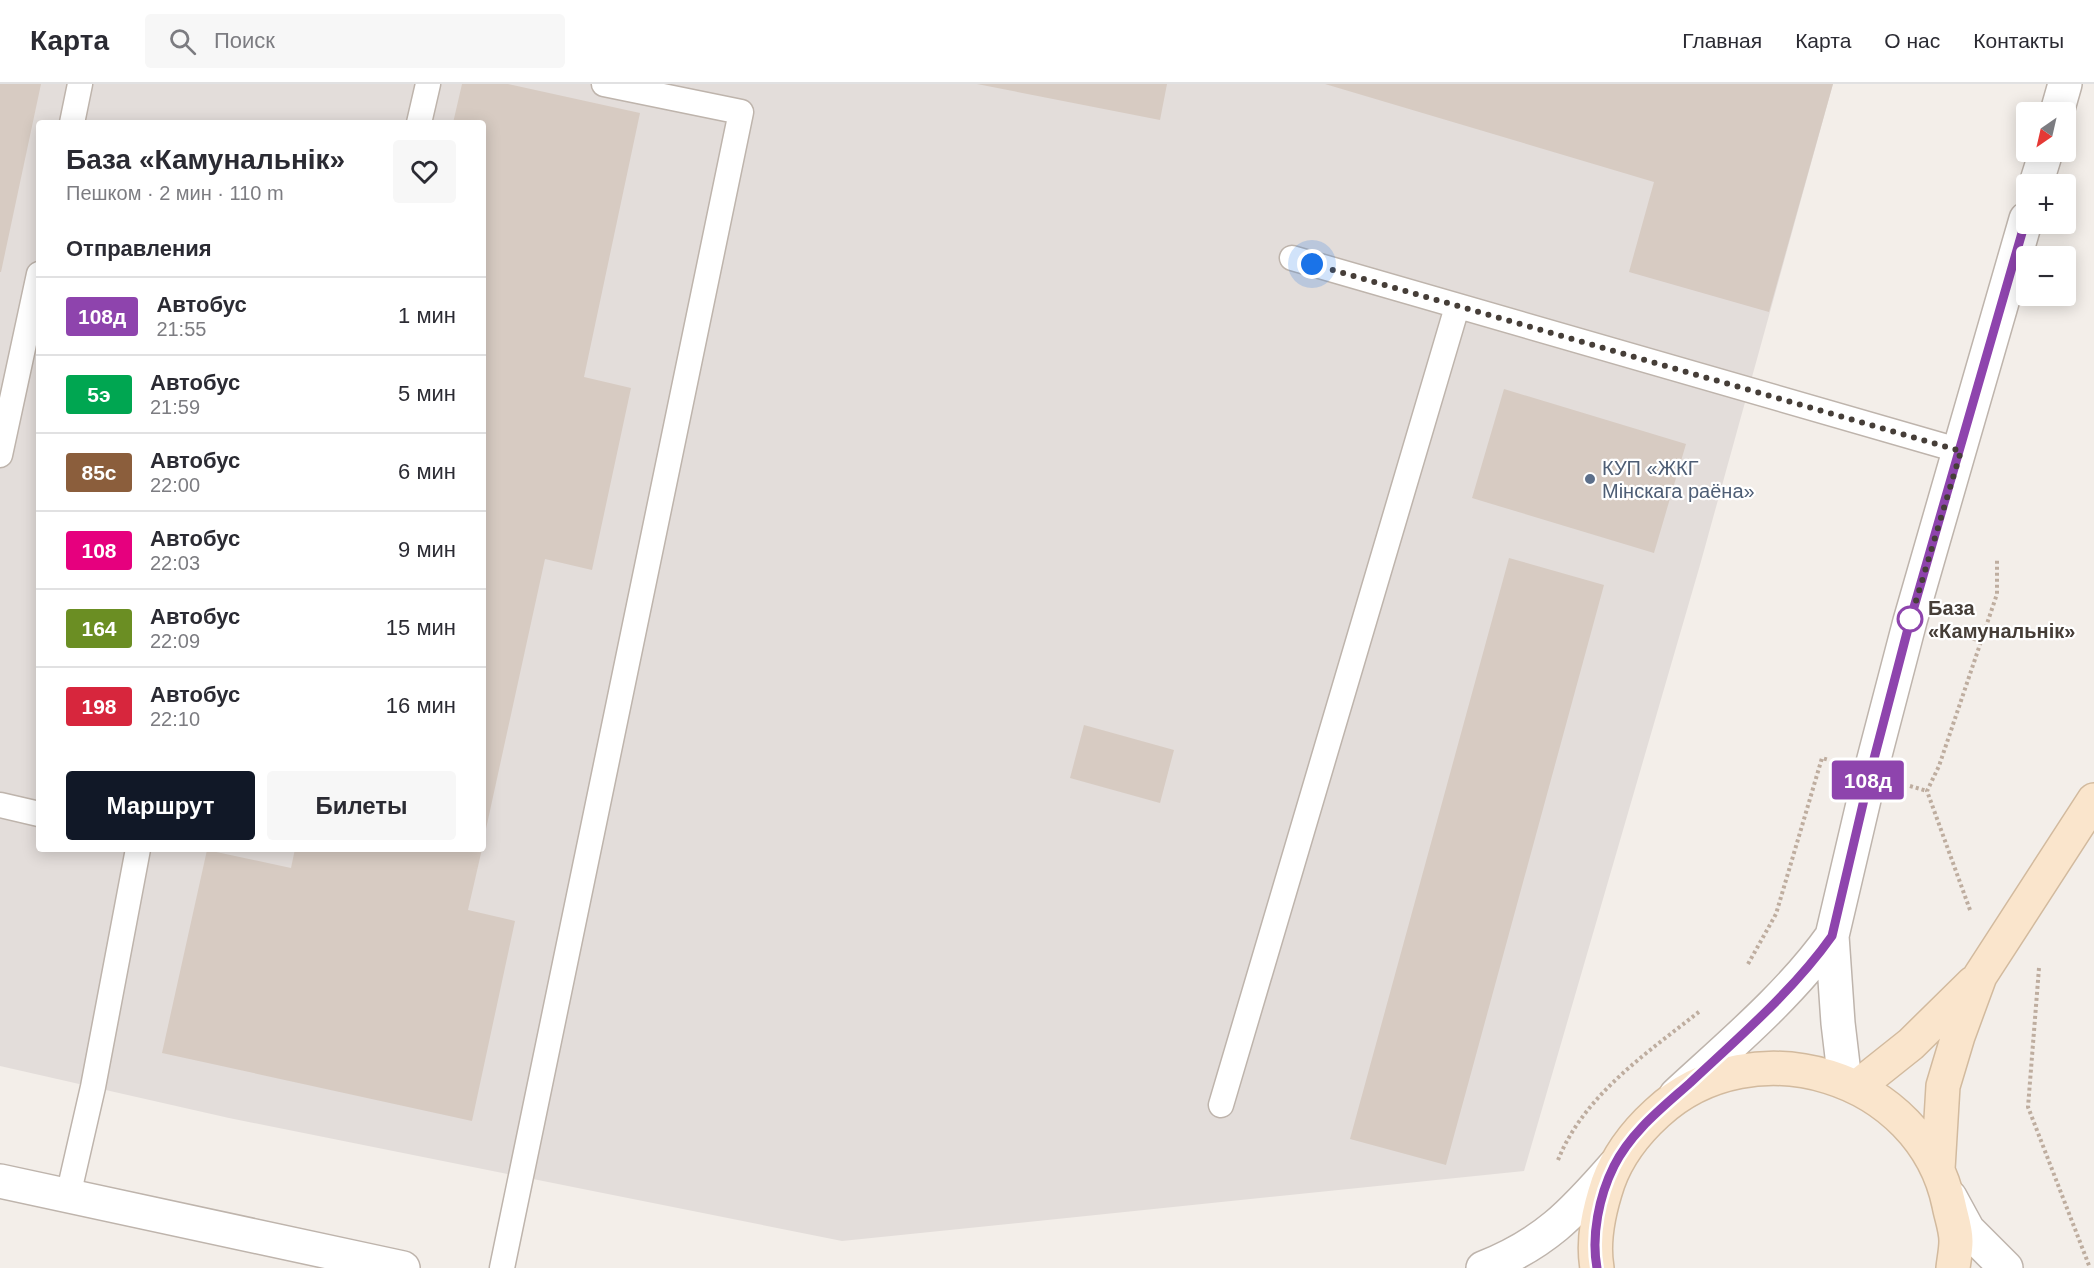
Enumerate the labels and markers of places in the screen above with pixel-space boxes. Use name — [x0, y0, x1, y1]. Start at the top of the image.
place label: КУП «ЖКГ Мінскага раёна» — [1602, 457, 1755, 502]
marker: КУП «ЖКГ Мінскага раёна» — [1583, 472, 1597, 486]
place label: База «Камунальнік» — [1928, 597, 2075, 642]
marker: База «Камунальнік» — [1897, 606, 1923, 632]

